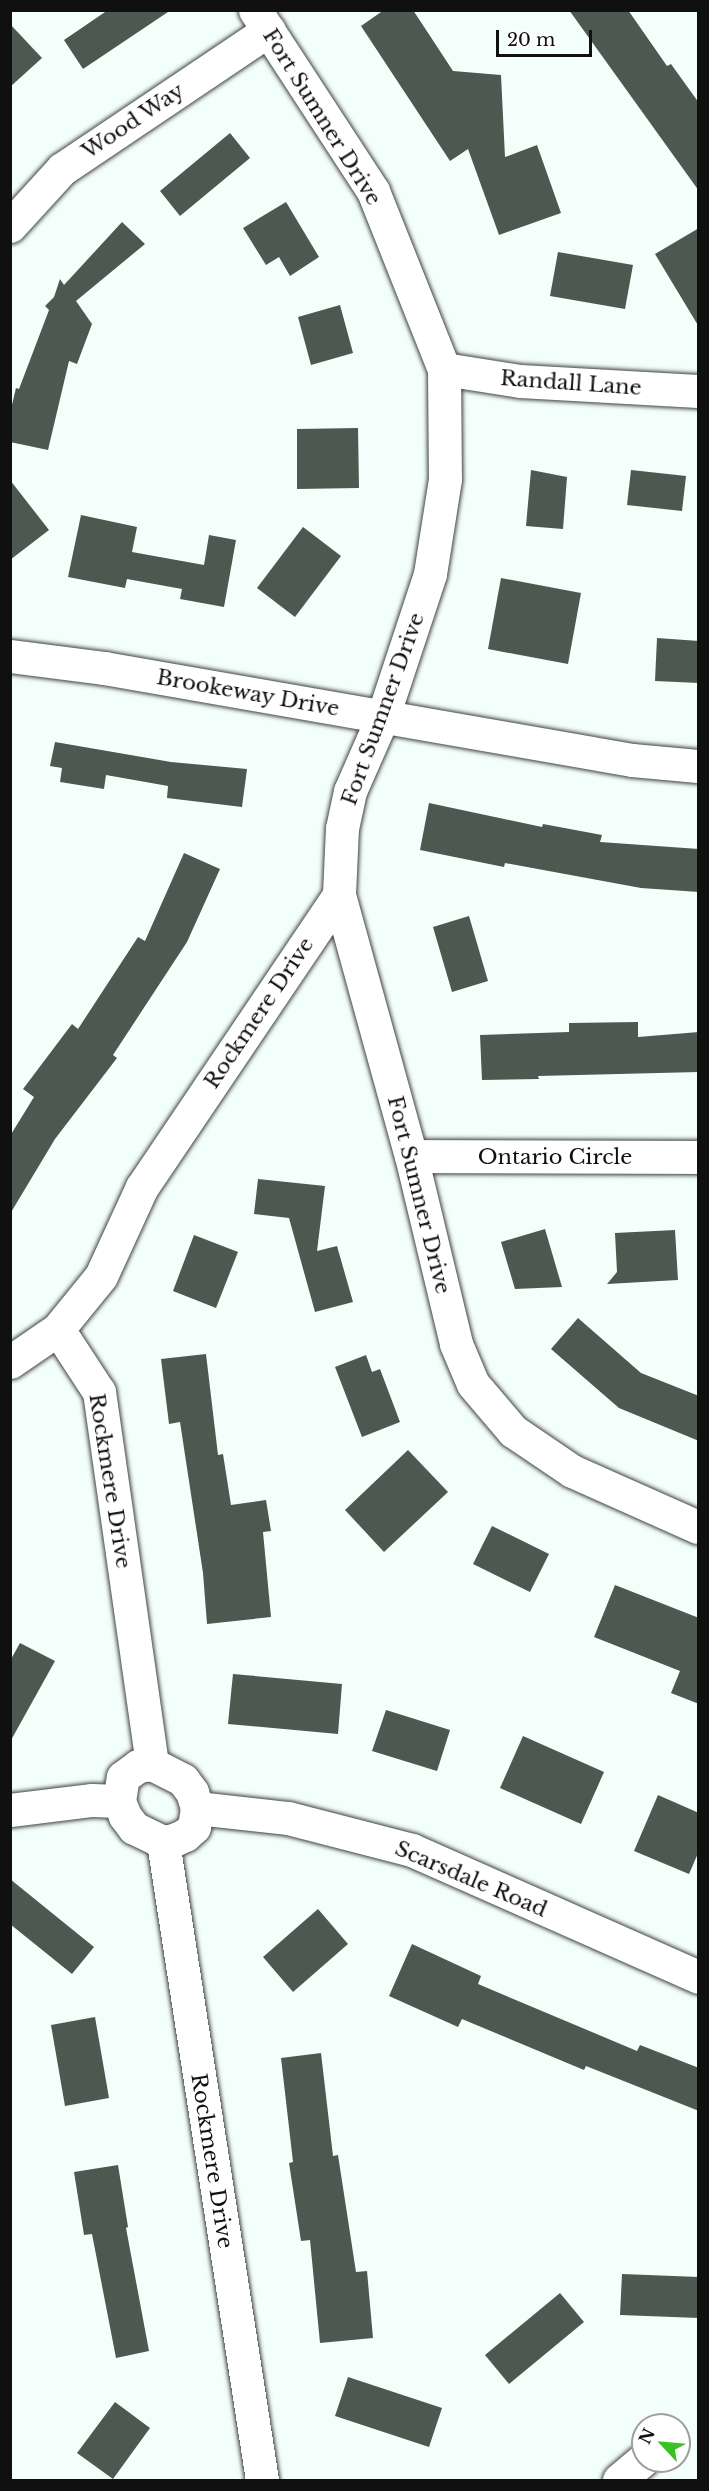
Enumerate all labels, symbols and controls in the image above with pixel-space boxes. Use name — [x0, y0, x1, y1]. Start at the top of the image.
scale bar — [499, 18, 595, 56]
street label: Fort Sumner Drive — [257, 24, 387, 210]
text: 20 m — [507, 29, 555, 51]
street label: Wood Way — [77, 78, 189, 164]
street label: Randall Lane — [500, 365, 642, 401]
street label: Fort Sumner Drive — [336, 609, 430, 809]
street label: Brookeway Drive — [154, 664, 342, 722]
street label: Rockmere Drive — [199, 933, 319, 1093]
street label: Fort Sumner Drive — [382, 1093, 456, 1297]
street label: Ontario Circle — [478, 1144, 632, 1170]
street label: Rockmere Drive — [84, 1392, 136, 1570]
street label: Scarsdale Road — [391, 1836, 551, 1922]
street label: Rockmere Drive — [186, 2072, 238, 2250]
north arrow — [631, 2413, 691, 2473]
text: N — [634, 2425, 659, 2447]

